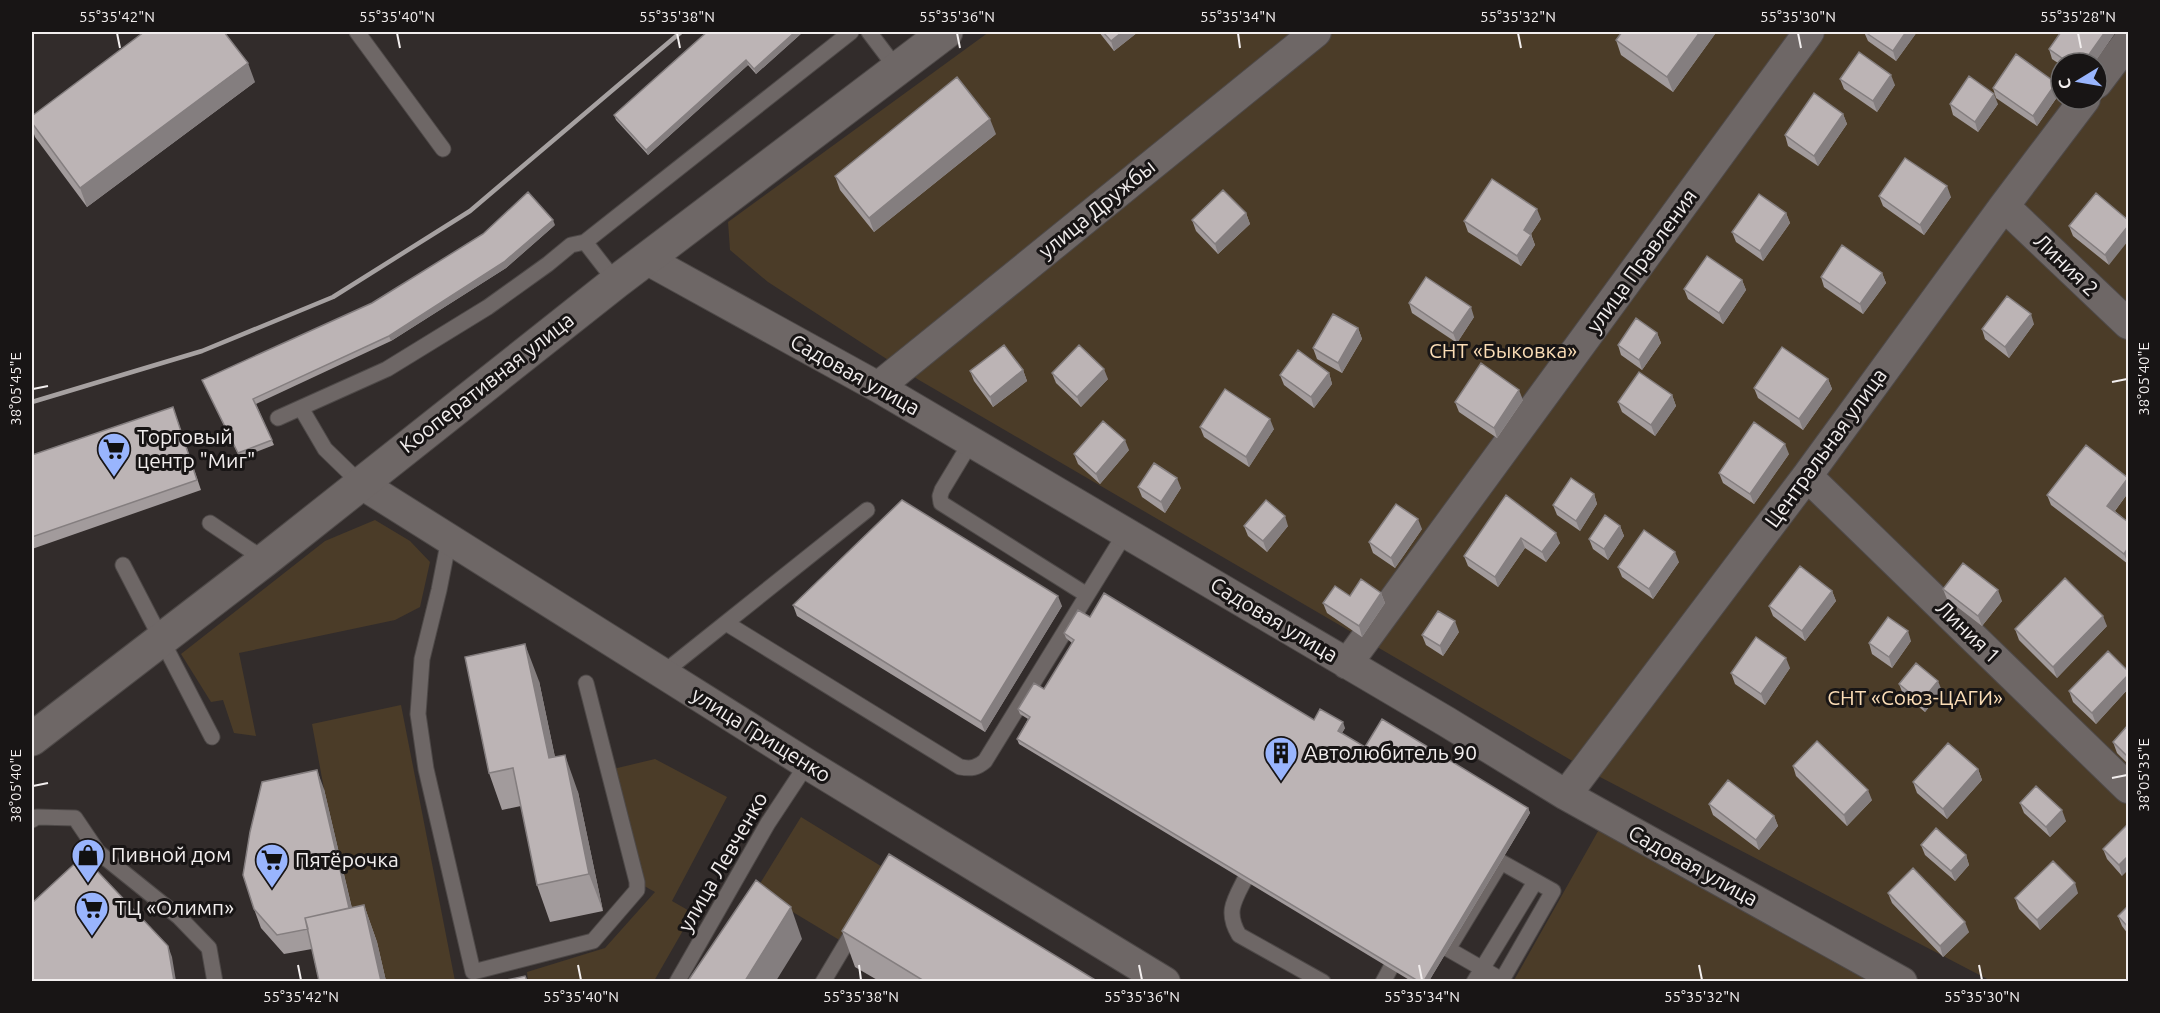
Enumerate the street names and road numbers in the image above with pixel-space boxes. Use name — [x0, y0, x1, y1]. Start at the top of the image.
street label: улица Дружбы — [1033, 154, 1159, 262]
street label: улица Правления — [1581, 184, 1701, 337]
street label: Линия 2 — [2030, 228, 2104, 301]
street label: Кооперативная улица — [395, 307, 578, 457]
street label: Садовая улица — [787, 329, 924, 420]
street label: Центральная улица — [1759, 363, 1891, 532]
street label: Садовая улица — [1207, 572, 1343, 667]
street label: Линия 1 — [1932, 595, 2006, 668]
street label: улица Грищенко — [688, 682, 836, 787]
street label: улица Левченко — [672, 787, 772, 936]
street label: Садовая улица — [1625, 820, 1762, 911]

